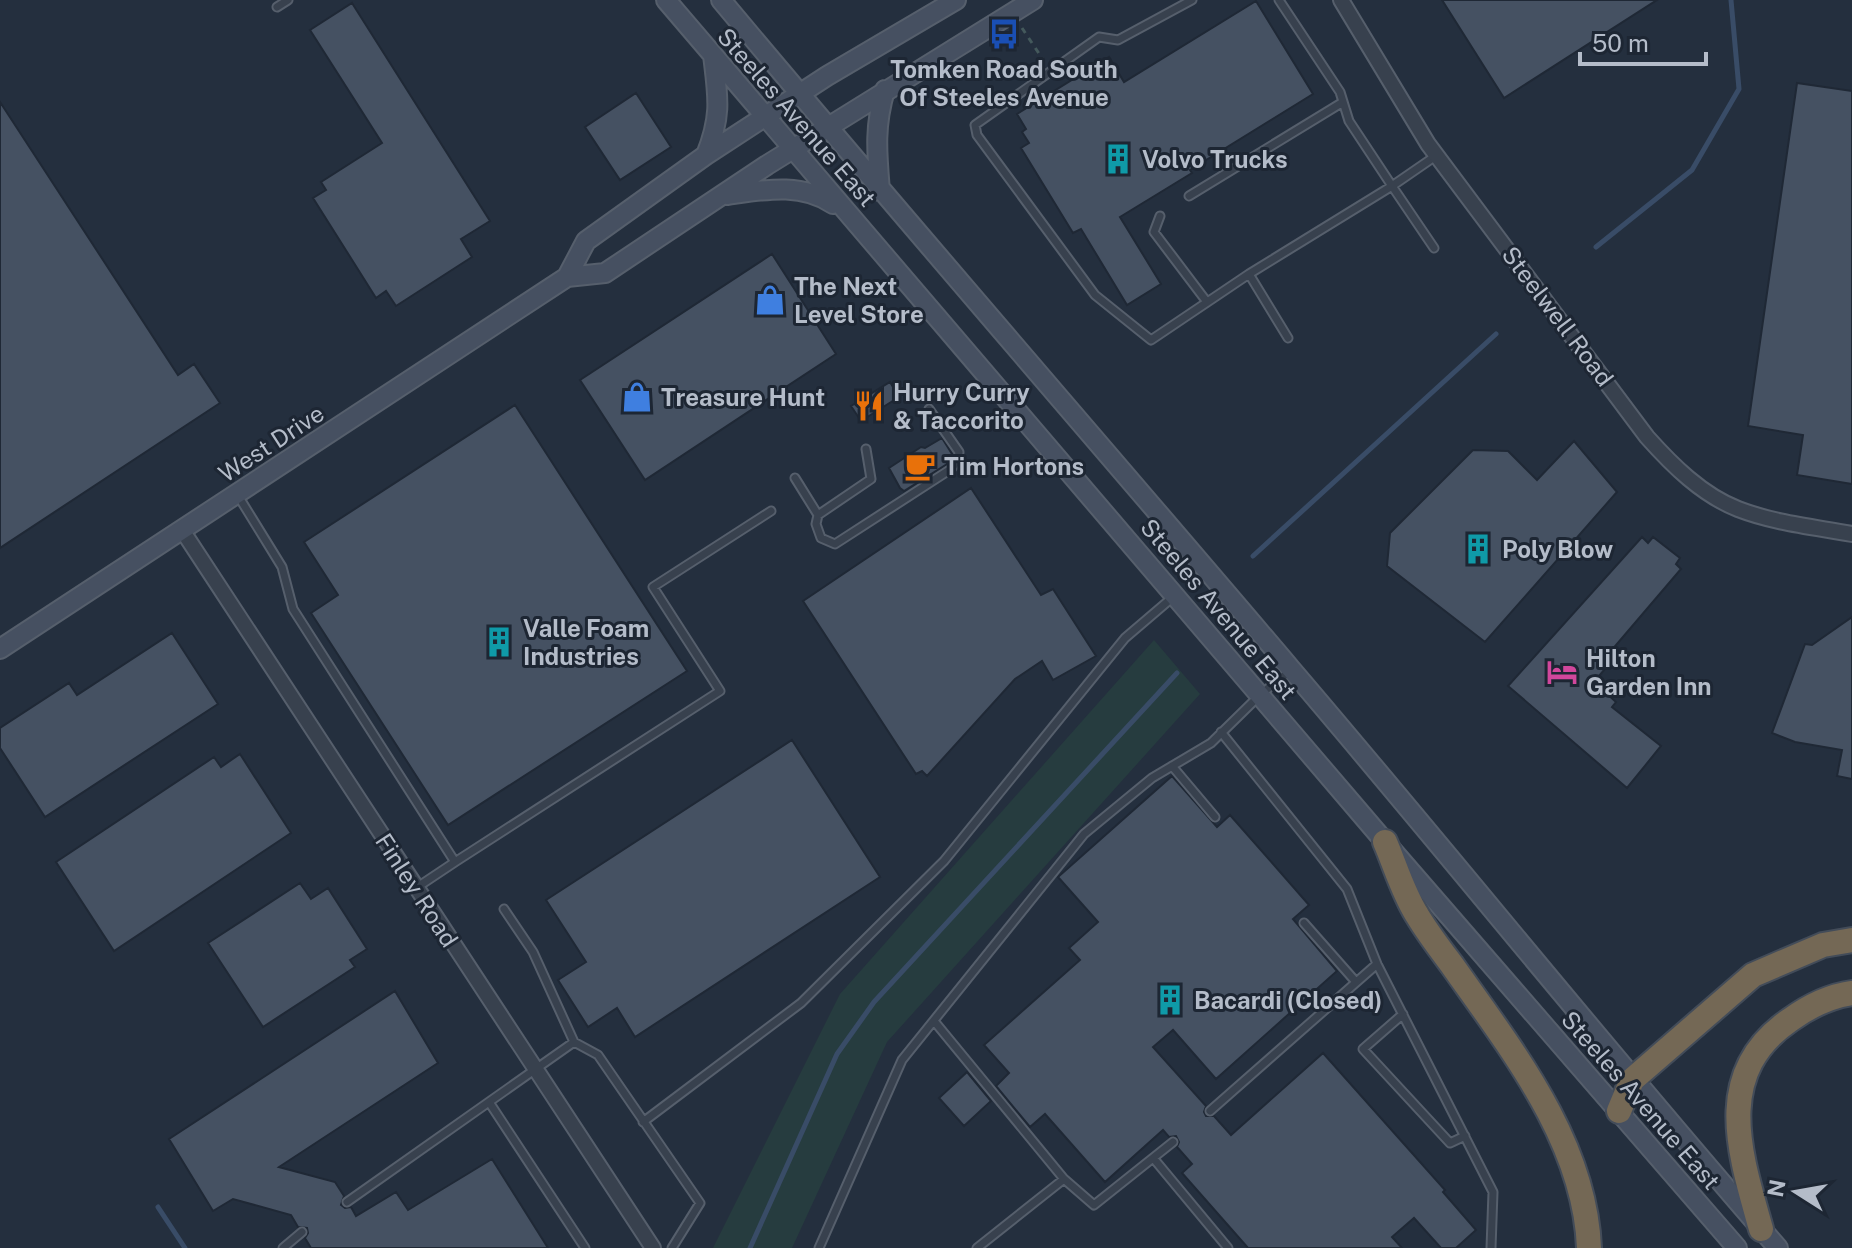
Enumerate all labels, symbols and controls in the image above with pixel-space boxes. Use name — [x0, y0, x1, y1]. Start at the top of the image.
scale bar — [1580, 16, 1706, 66]
bus stop icon: Tomken Road South Of Steeles Avenue — [987, 17, 1021, 51]
street label: Steeles Avenue East — [712, 22, 882, 212]
text: 50 m — [1592, 29, 1649, 57]
place label: Tomken Road South Of Steeles Avenue — [890, 55, 1118, 111]
building icon: Volvo Trucks — [1101, 142, 1135, 176]
place label: Volvo Trucks — [1142, 145, 1288, 173]
street label: Steelwell Road — [1496, 241, 1620, 391]
place label: The Next Level Store — [794, 272, 924, 328]
shop icon: The Next Level Store — [753, 283, 787, 317]
place label: Hurry Curry & Taccorito — [893, 378, 1030, 434]
shop icon: Treasure Hunt — [620, 380, 654, 414]
place label: Treasure Hunt — [661, 383, 825, 411]
restaurant icon: Hurry Curry & Taccorito — [852, 389, 886, 423]
street label: West Drive — [213, 399, 329, 487]
cafe icon: Tim Hortons — [903, 449, 937, 483]
place label: Tim Hortons — [944, 452, 1084, 480]
street label: Steeles Avenue East — [1135, 513, 1303, 705]
building icon: Poly Blow — [1461, 532, 1495, 566]
place label: Poly Blow — [1502, 535, 1613, 563]
place label: Valle Foam Industries — [523, 614, 649, 670]
building icon: Valle Foam Industries — [482, 625, 516, 659]
place label: Hilton Garden Inn — [1586, 644, 1712, 700]
hotel icon: Hilton Garden Inn — [1545, 655, 1579, 689]
street label: Finley Road — [370, 828, 464, 952]
building icon: Bacardi (Closed) — [1153, 983, 1187, 1017]
place label: Bacardi (Closed) — [1194, 986, 1382, 1014]
street label: Steeles Avenue East — [1556, 1005, 1726, 1195]
north arrow — [1756, 1152, 1836, 1232]
text: N — [1762, 1177, 1791, 1199]

